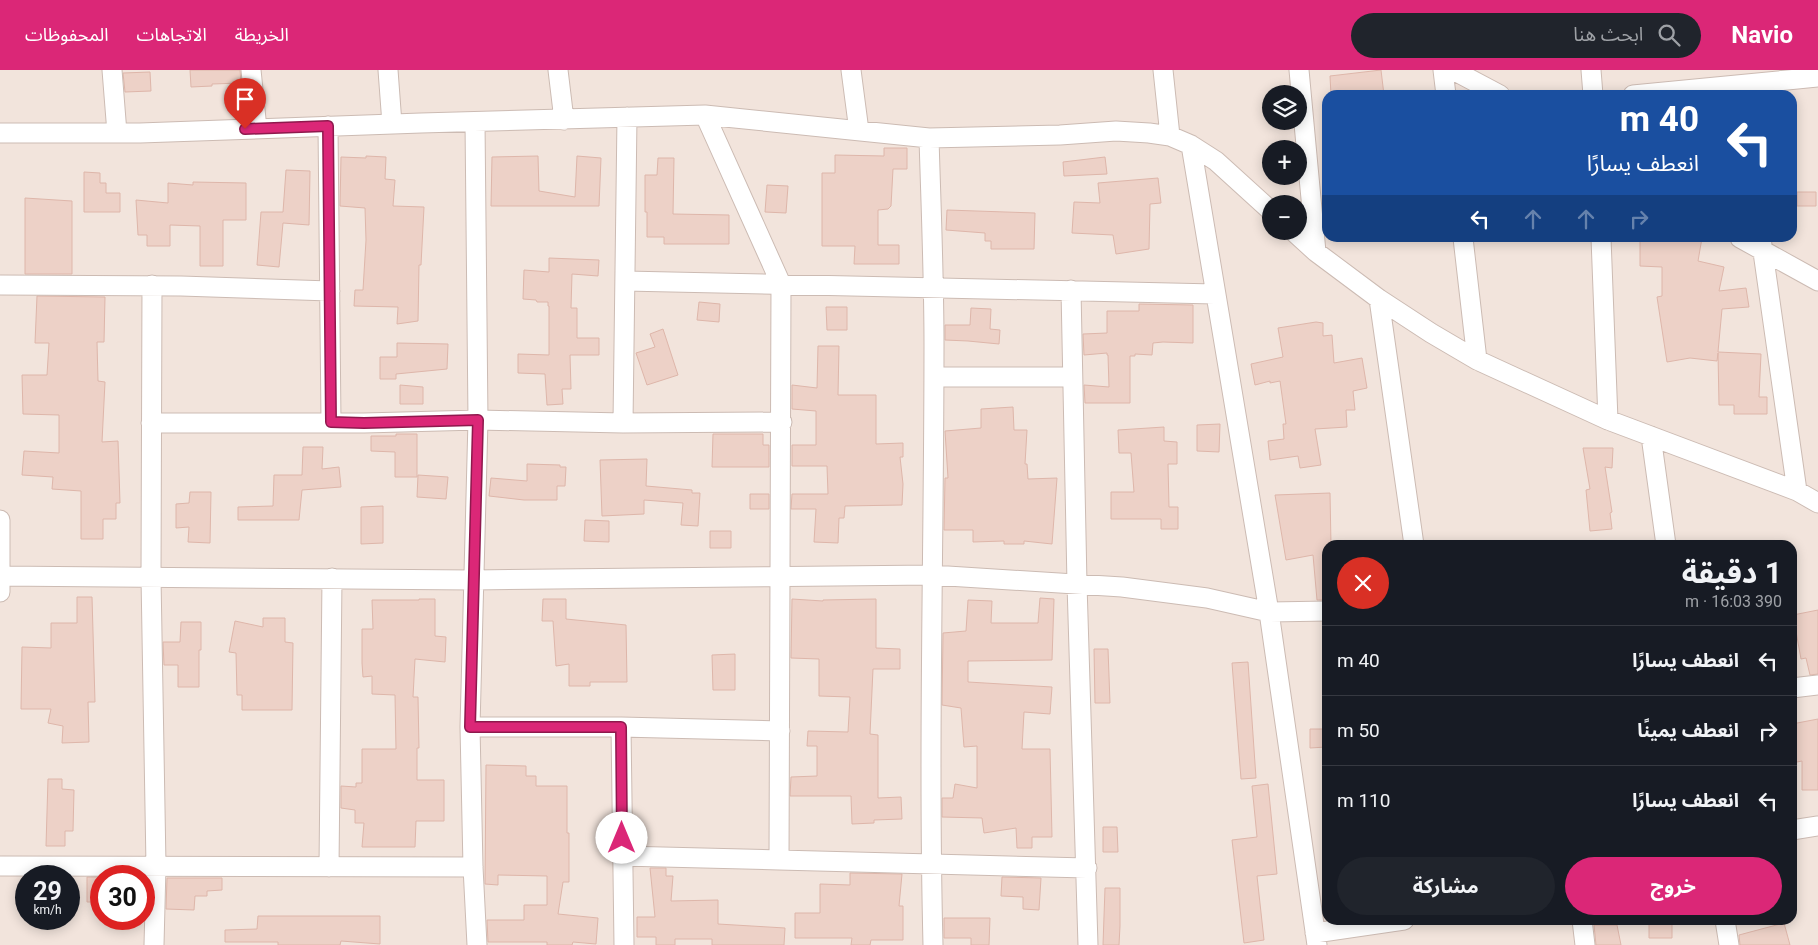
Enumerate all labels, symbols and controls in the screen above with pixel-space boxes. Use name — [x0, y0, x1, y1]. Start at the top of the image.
search box — [1351, 13, 1701, 58]
icon: search — [1655, 21, 1683, 49]
text: Navio — [1731, 21, 1793, 49]
text: ابحث هنا — [1573, 23, 1643, 46]
text: المحفوظات — [25, 24, 109, 45]
text: الاتجاهات — [137, 24, 207, 45]
text: الخريطة — [235, 24, 289, 45]
pin — [224, 78, 266, 129]
icon: arrive — [231, 85, 259, 113]
map controls — [1262, 85, 1307, 240]
button: layers — [1262, 85, 1307, 130]
text: 40 m — [1620, 99, 1699, 140]
icon: left — [1717, 110, 1782, 175]
button: + — [1262, 140, 1307, 185]
text: انعطف يسارًا — [1587, 151, 1699, 176]
button: − — [1262, 195, 1307, 240]
icon: left — [1466, 205, 1494, 233]
icon: ahead — [1519, 205, 1547, 233]
icon: ahead — [1572, 205, 1600, 233]
icon: right — [1625, 205, 1653, 233]
text: 1 دقيقة — [1682, 555, 1782, 590]
button: close — [1337, 557, 1389, 609]
text: 390 m · 16:03 — [1685, 592, 1782, 611]
icon: left — [1754, 647, 1782, 675]
text: 40 m — [1337, 649, 1380, 672]
text: انعطف يسارًا — [1632, 649, 1739, 672]
icon: right — [1754, 717, 1782, 745]
text: 50 m — [1337, 719, 1380, 742]
text: انعطف يمينًا — [1637, 719, 1739, 742]
icon: left — [1754, 787, 1782, 815]
text: 110 m — [1337, 789, 1390, 812]
text: انعطف يسارًا — [1632, 789, 1739, 812]
position arrow — [595, 811, 647, 863]
button: مشاركة — [1337, 857, 1555, 915]
button: خروج — [1565, 857, 1782, 915]
speed limit sign: 30 — [90, 865, 155, 930]
text: 29 — [33, 877, 62, 906]
text: km/h — [33, 903, 62, 917]

